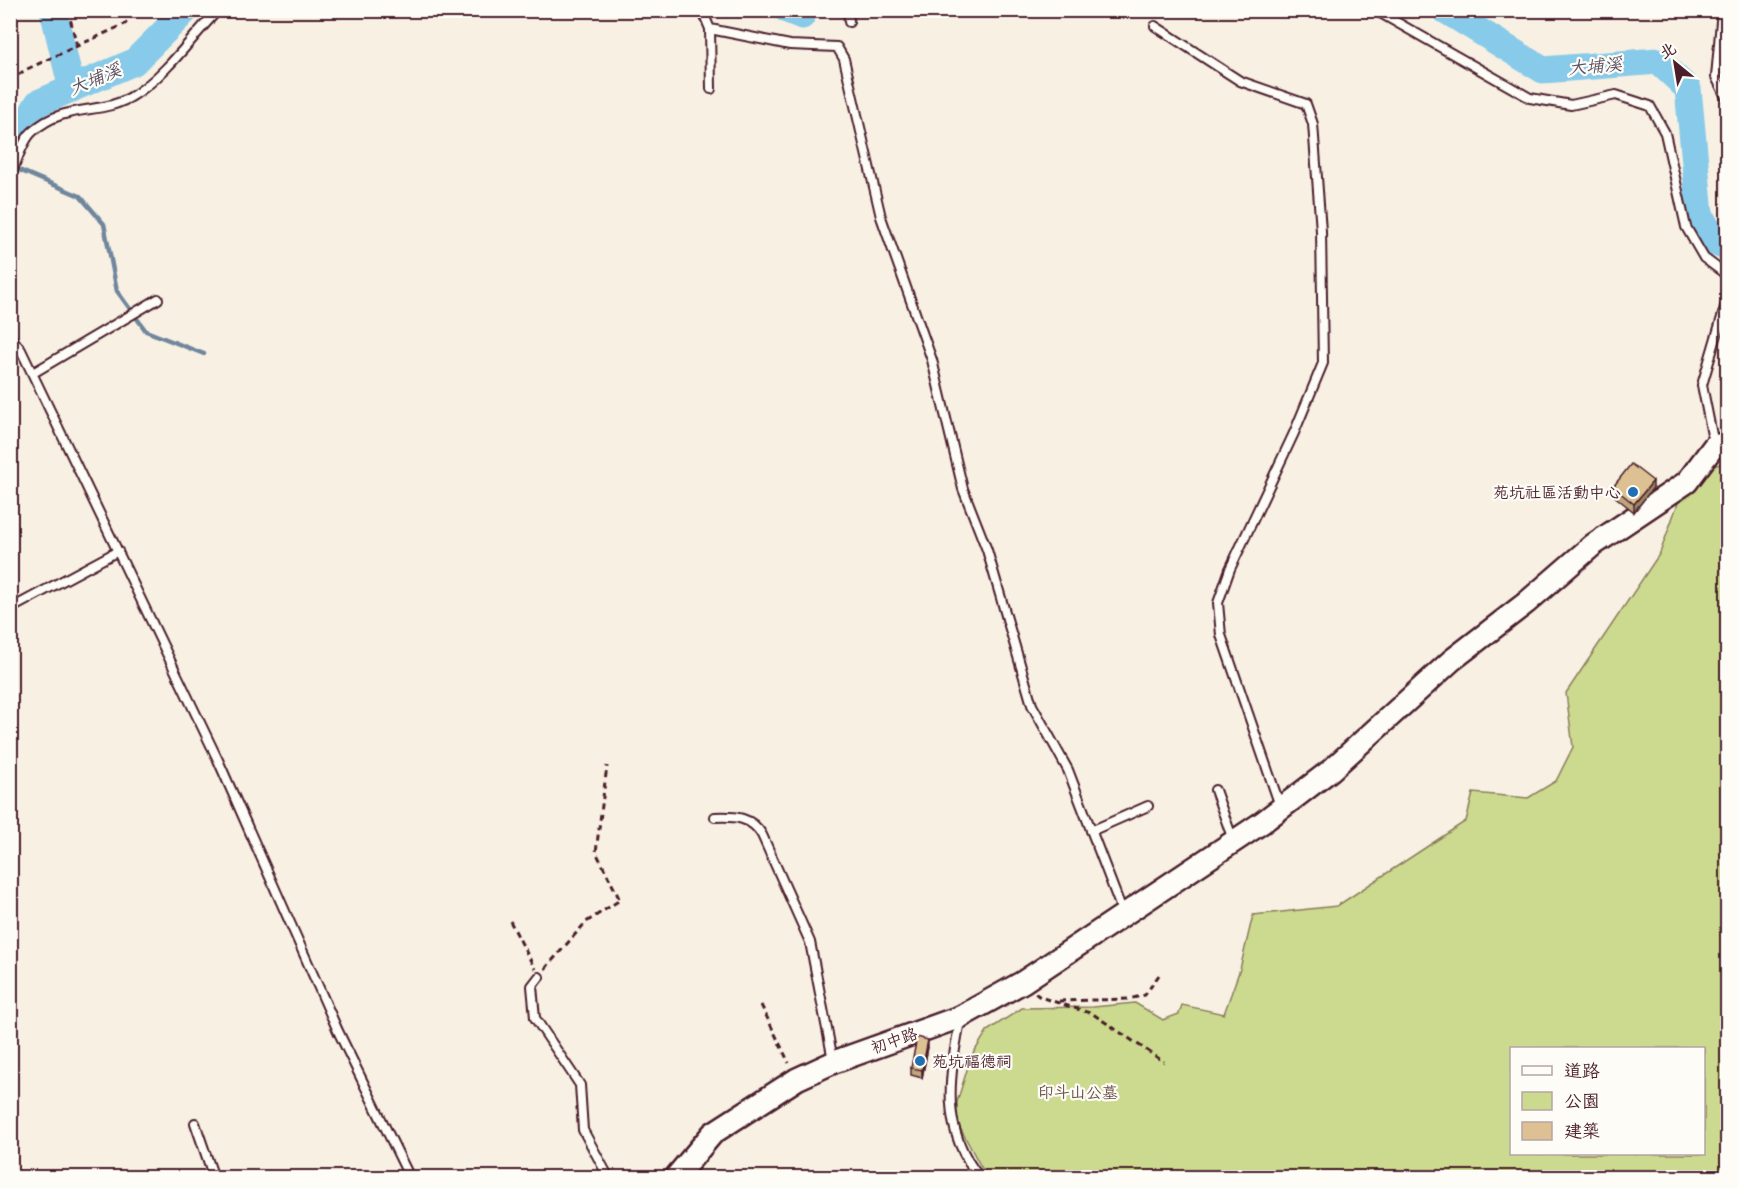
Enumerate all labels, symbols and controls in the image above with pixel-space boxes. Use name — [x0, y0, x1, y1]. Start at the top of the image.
north arrow — [1645, 33, 1705, 93]
text: 北 — [1656, 37, 1680, 64]
water label: 大埔溪 — [1567, 52, 1624, 80]
water label: 大埔溪 — [65, 57, 125, 101]
place label: 苑坑社區活動中心 — [1493, 482, 1621, 503]
marker: 苑坑社區活動中心 — [1626, 485, 1640, 499]
street label: 初中路 — [868, 1023, 920, 1058]
legend — [1510, 1047, 1705, 1155]
place label: 苑坑福德祠 — [932, 1051, 1012, 1072]
marker: 苑坑福德祠 — [913, 1054, 927, 1068]
text: 道路 — [1564, 1059, 1600, 1083]
park label: 印斗山公墓 — [1038, 1082, 1118, 1103]
text: 公園 — [1564, 1089, 1600, 1113]
text: 建築 — [1564, 1119, 1600, 1143]

